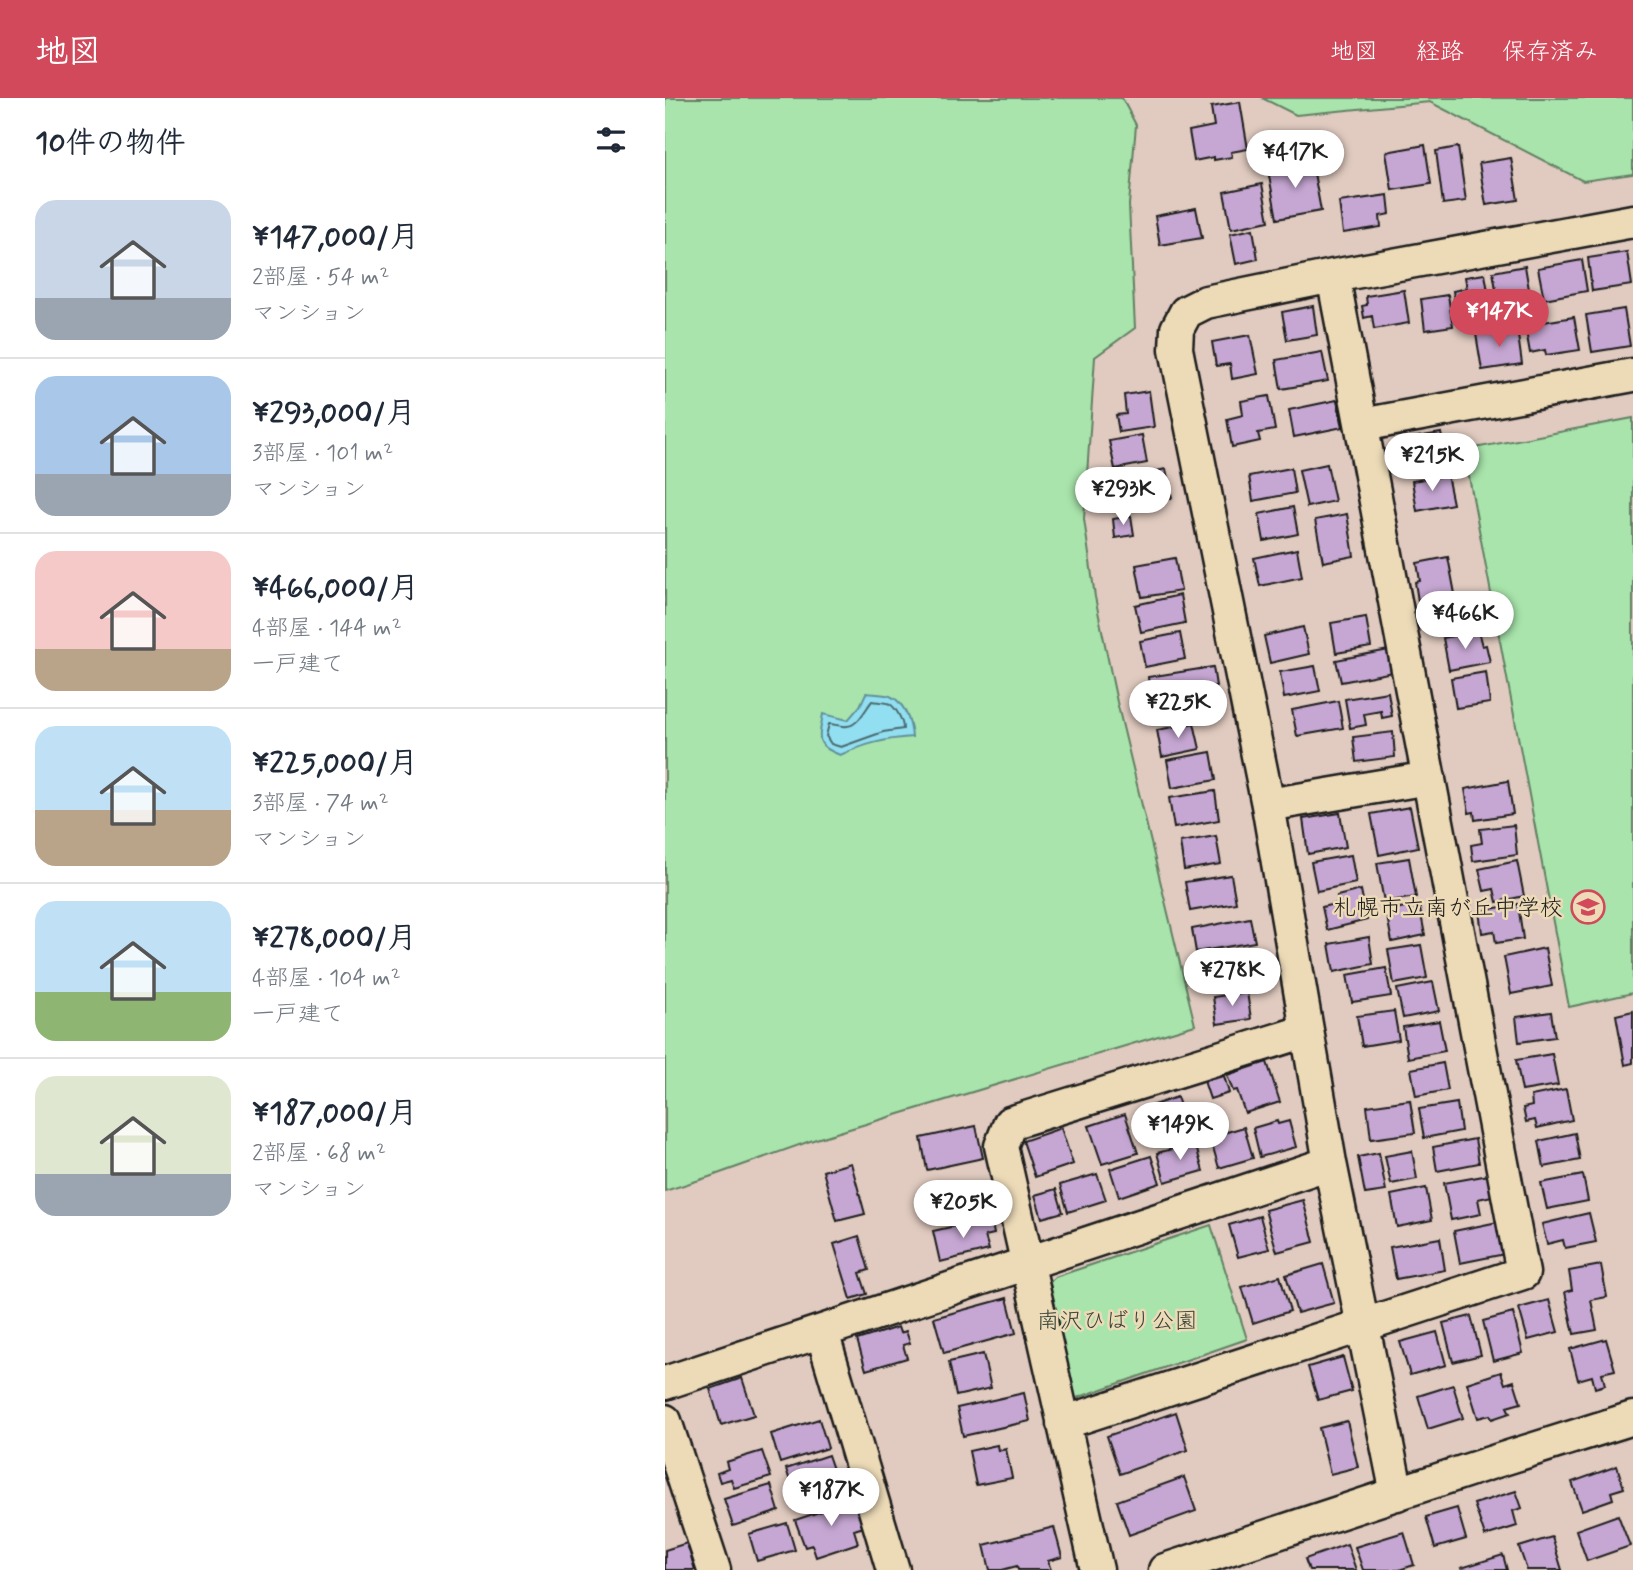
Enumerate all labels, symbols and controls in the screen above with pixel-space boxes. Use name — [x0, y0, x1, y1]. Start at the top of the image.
text: 地図 — [35, 31, 101, 75]
text: 地図 — [1330, 37, 1378, 68]
text: 経路 — [1416, 37, 1464, 68]
text: 保存済み — [1502, 37, 1598, 68]
icon: filters — [592, 121, 630, 159]
text: 10件の物件 — [35, 124, 186, 163]
pin: ¥417K — [1246, 130, 1344, 190]
text: ¥417K — [1262, 138, 1328, 168]
text: ¥147,000/月 — [252, 218, 419, 257]
icon: home — [91, 228, 175, 312]
text: 2部屋 · 54 m² — [252, 263, 389, 293]
pin: ¥147K — [1450, 289, 1548, 349]
text: ¥147K — [1466, 297, 1532, 327]
text: マンション — [252, 299, 366, 329]
text: ¥293,000/月 — [252, 394, 416, 433]
icon: home — [91, 404, 175, 488]
pin: ¥215K — [1383, 434, 1481, 493]
text: 3部屋 · 101 m² — [252, 439, 393, 469]
text: ¥215K — [1400, 441, 1464, 471]
pin: ¥293K — [1074, 468, 1172, 527]
text: マンション — [252, 475, 366, 505]
text: ¥293K — [1091, 475, 1155, 505]
text: ¥466,000/月 — [252, 569, 419, 608]
icon: home — [91, 579, 175, 663]
pin: ¥466K — [1416, 592, 1514, 651]
text: ¥466K — [1432, 599, 1498, 629]
text: 4部屋 · 144 m² — [252, 614, 402, 644]
text: 一戸建て — [252, 650, 344, 680]
pin: ¥225K — [1129, 680, 1227, 740]
text: ¥225K — [1145, 688, 1211, 718]
text: ¥225,000/月 — [252, 744, 418, 783]
icon: home — [91, 754, 175, 838]
text: 3部屋 · 74 m² — [252, 789, 389, 819]
text: マンション — [252, 825, 366, 855]
school or university icon: 札幌市立南が丘中学校 — [1569, 888, 1607, 926]
place label: 札幌市立南が丘中学校 — [1333, 894, 1563, 924]
text: ¥278,000/月 — [252, 919, 417, 958]
icon: home — [91, 929, 175, 1013]
pin: ¥278K — [1183, 948, 1281, 1008]
text: ¥278K — [1200, 956, 1264, 986]
text: 4部屋 · 104 m² — [252, 964, 401, 994]
text: 一戸建て — [252, 1000, 344, 1030]
text: ¥187,000/月 — [252, 1094, 417, 1133]
pin: ¥149K — [1131, 1102, 1229, 1162]
icon: home — [91, 1104, 175, 1188]
text: ¥149K — [1147, 1110, 1213, 1140]
text: 2部屋 · 68 m² — [252, 1139, 386, 1169]
text: マンション — [252, 1175, 366, 1205]
pin: ¥205K — [914, 1180, 1012, 1240]
text: ¥205K — [930, 1188, 996, 1218]
park label: 南沢ひばり公園 — [1037, 1307, 1198, 1337]
pin: ¥187K — [782, 1468, 880, 1528]
text: ¥187K — [798, 1476, 864, 1506]

